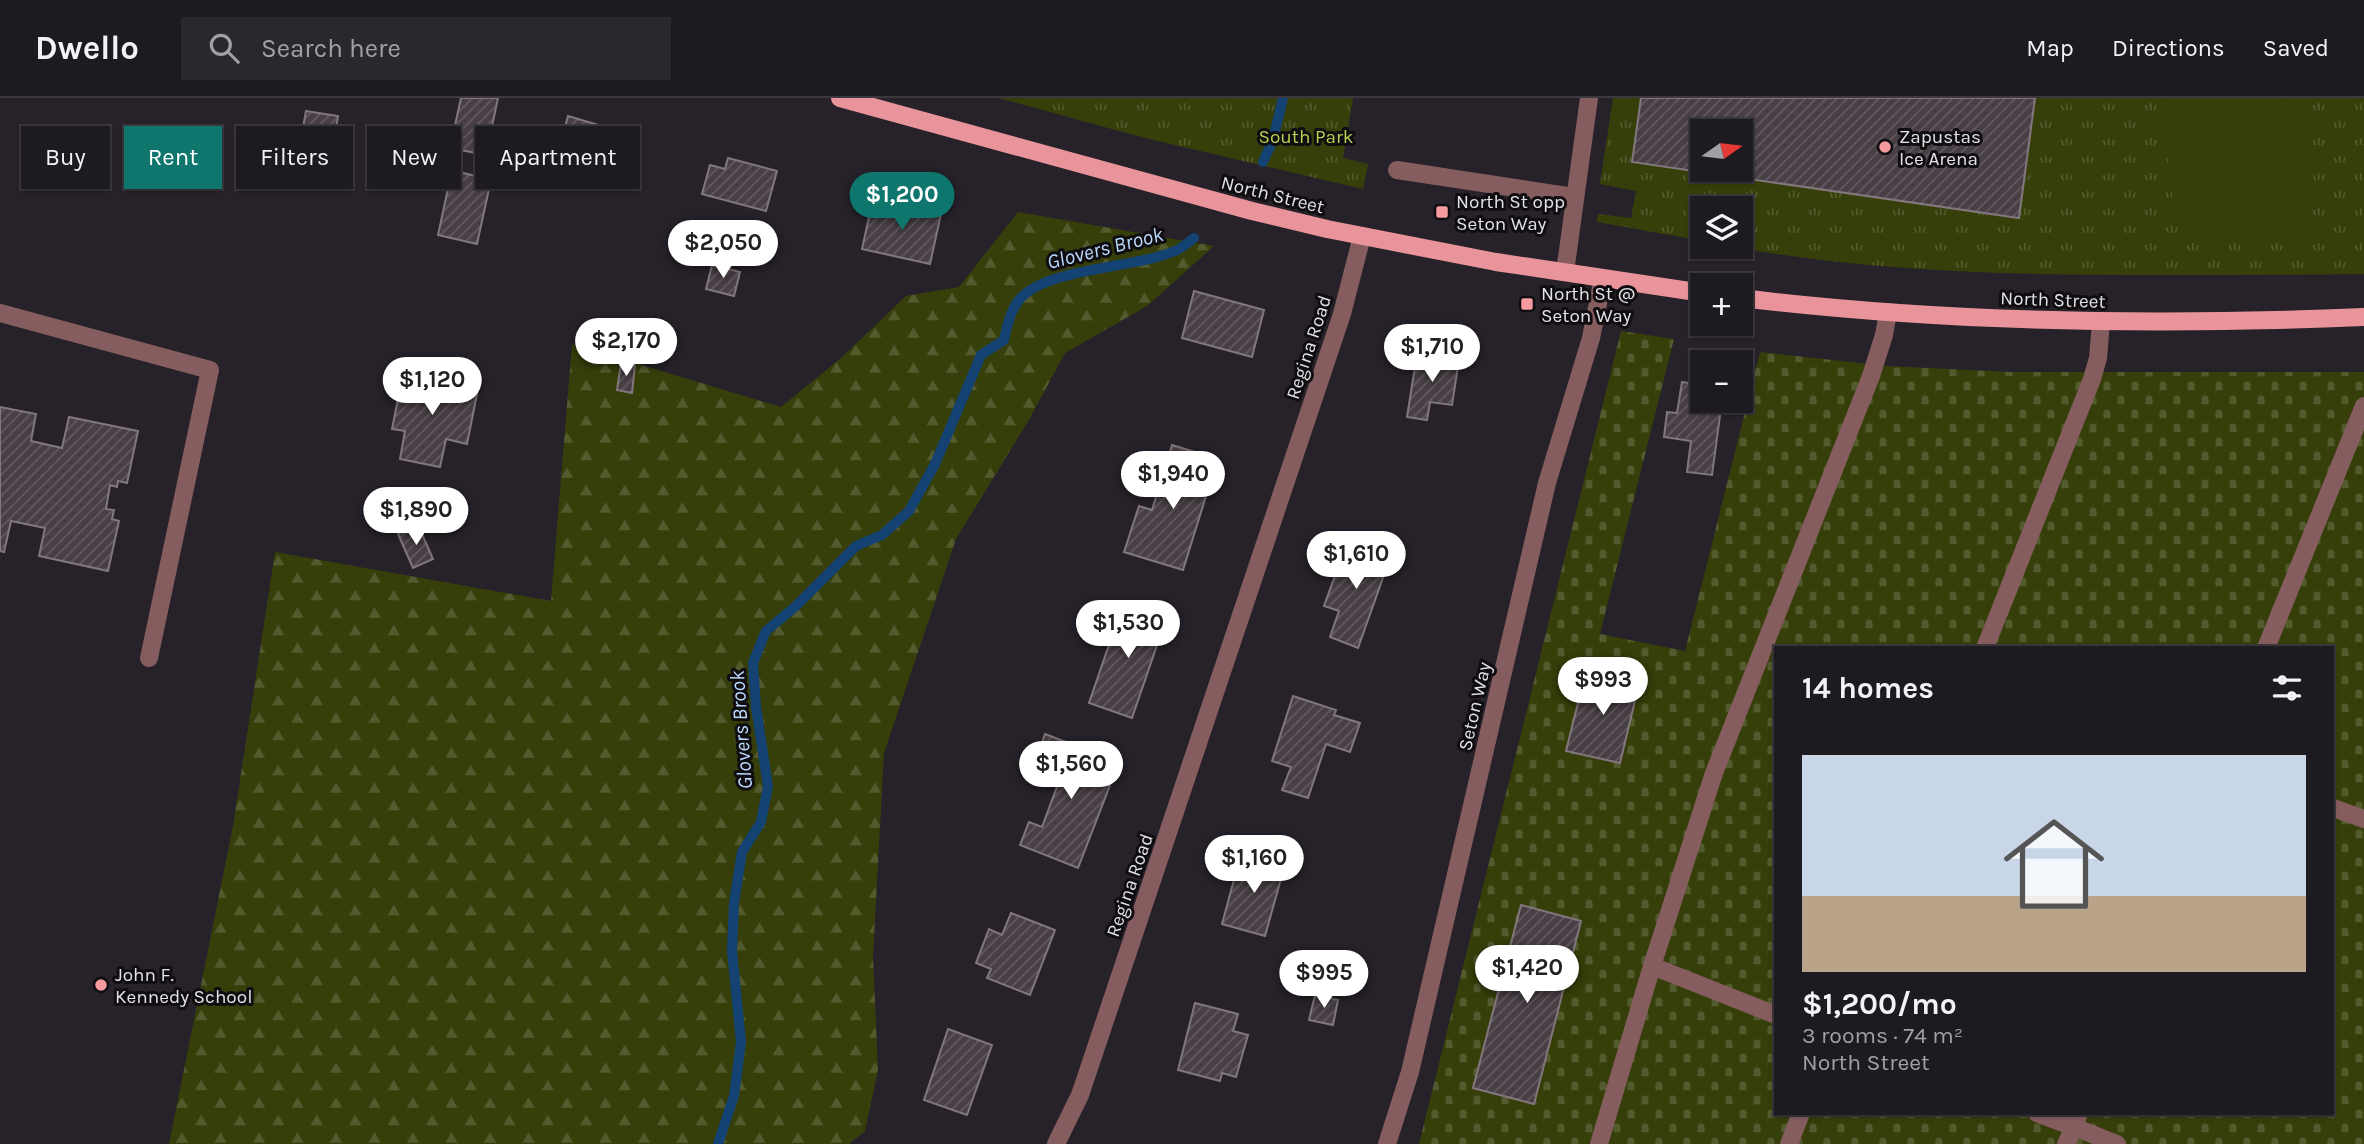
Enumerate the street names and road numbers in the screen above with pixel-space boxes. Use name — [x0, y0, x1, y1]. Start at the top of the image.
street label: North Street — [1219, 172, 1327, 218]
street label: North Street — [2000, 287, 2106, 313]
street label: Regina Road — [1282, 293, 1336, 402]
street label: Seton Way — [1454, 660, 1496, 753]
street label: Regina Road — [1102, 831, 1158, 940]

